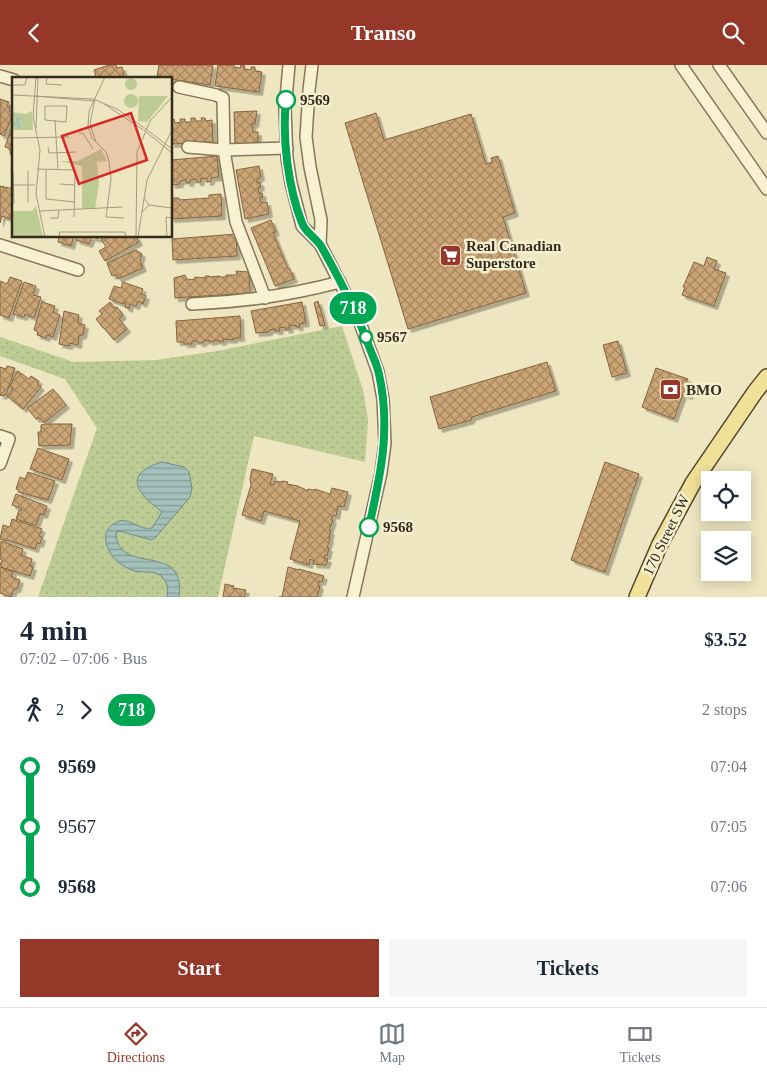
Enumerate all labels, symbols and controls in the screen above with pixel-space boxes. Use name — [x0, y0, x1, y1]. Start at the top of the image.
icon: back — [20, 19, 48, 47]
icon: search — [719, 19, 747, 47]
text: Transo — [351, 20, 416, 45]
inset map — [12, 77, 172, 237]
marker: 9569 — [276, 90, 296, 110]
place label: 9569 — [300, 92, 330, 108]
place label: Real Canadian Superstore — [466, 238, 562, 271]
supermarket icon: Real Canadian Superstore — [438, 243, 462, 267]
line badge: 718 — [324, 292, 382, 324]
text: 718 — [340, 298, 367, 318]
place label: 9567 — [377, 329, 408, 345]
marker: 9567 — [359, 330, 373, 344]
bank icon: BMO — [658, 378, 682, 402]
place label: BMO — [686, 382, 722, 398]
map controls — [701, 471, 751, 581]
button: locate — [701, 471, 751, 521]
street label: 170 Street SW — [640, 491, 693, 578]
marker: 9568 — [359, 517, 379, 537]
place label: 9568 — [383, 519, 413, 535]
button: layers — [701, 531, 751, 581]
text: 4 min — [20, 615, 88, 646]
text: $3.52 — [704, 629, 747, 650]
text: 07:02 – 07:06 · Bus — [20, 650, 147, 667]
icon: walk — [20, 696, 48, 724]
icon: forward — [72, 696, 100, 724]
text: 718 — [118, 700, 145, 720]
text: 2 — [56, 701, 64, 718]
text: 2 stops — [702, 701, 747, 718]
text: 9569 — [58, 756, 96, 777]
text: 07:04 — [711, 758, 747, 775]
text: 9567 — [58, 816, 96, 837]
text: 07:05 — [711, 818, 747, 835]
text: 9568 — [58, 876, 96, 897]
text: 07:06 — [711, 878, 747, 895]
button: Start — [20, 939, 379, 997]
button: Tickets — [389, 939, 747, 997]
tab: Directions — [107, 1020, 165, 1066]
tab: Map — [378, 1020, 406, 1066]
tab: Tickets — [620, 1020, 660, 1066]

